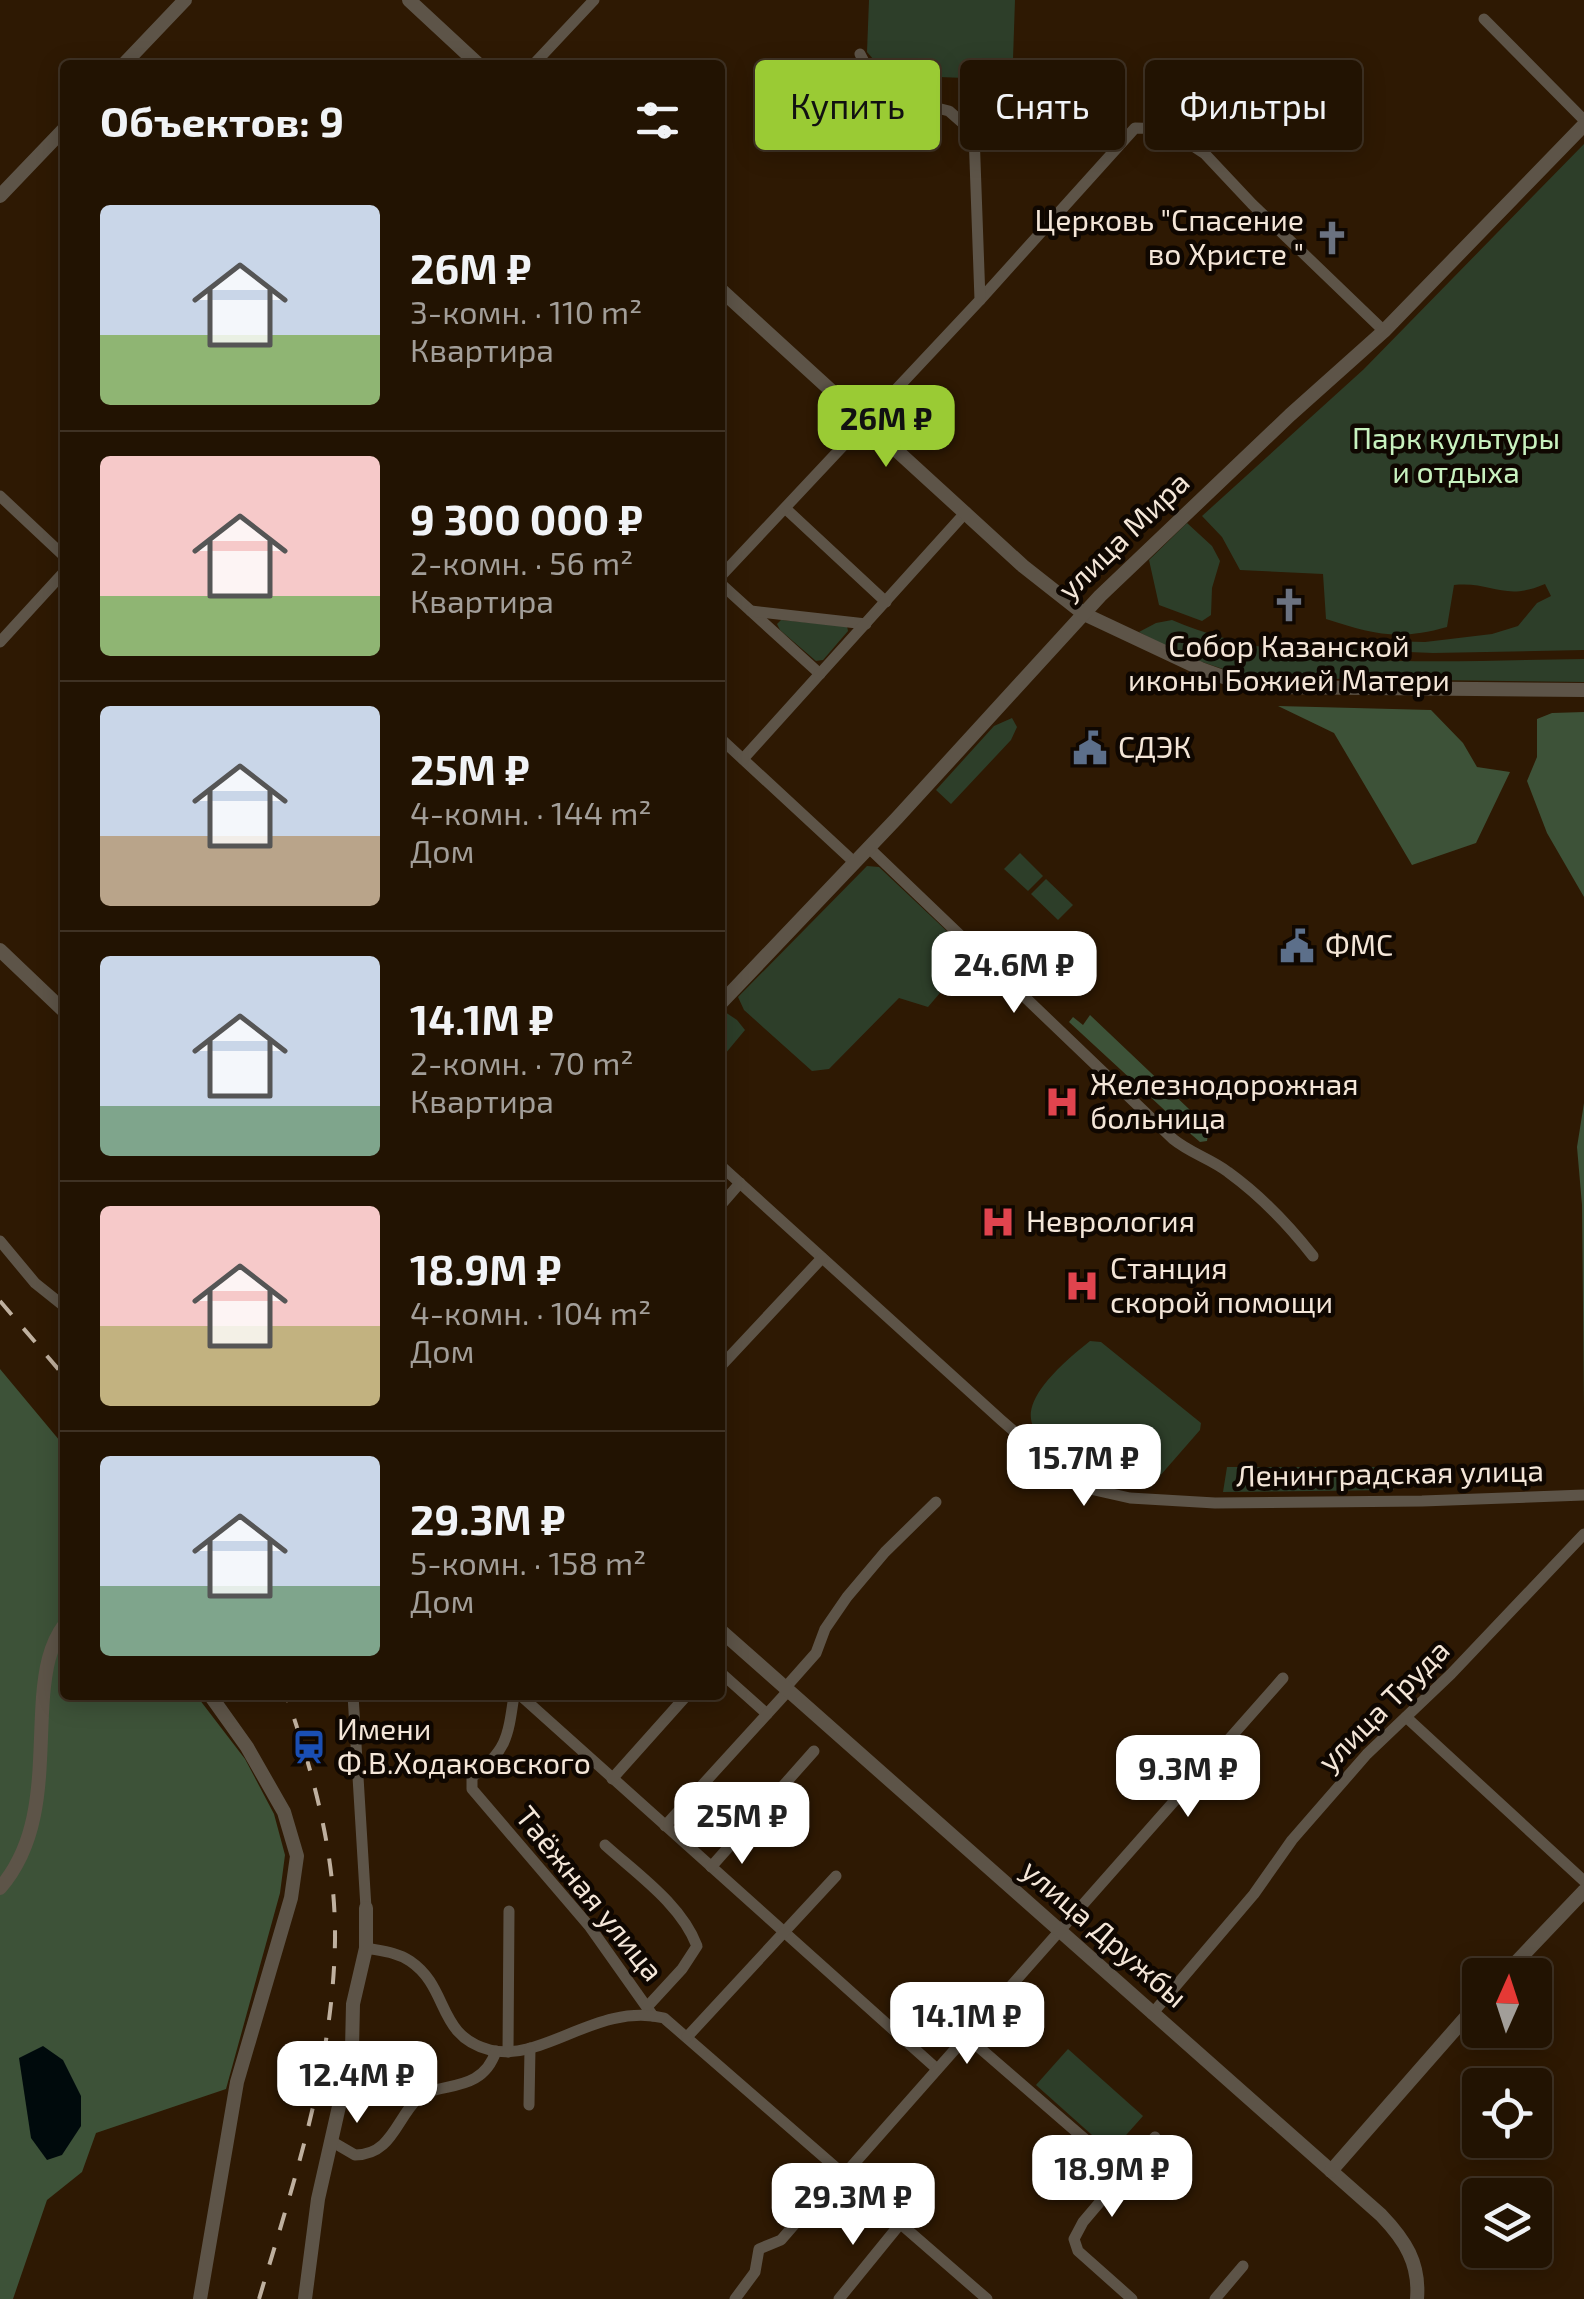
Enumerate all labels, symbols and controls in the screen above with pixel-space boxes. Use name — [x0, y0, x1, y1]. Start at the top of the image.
chip: Купить — [755, 60, 940, 150]
chip: Снять — [960, 60, 1125, 150]
chip: Фильтры — [1145, 60, 1362, 150]
icon: filters — [630, 93, 685, 148]
text: Объектов: 9 — [100, 95, 344, 145]
place label: Церковь "Спасение во Христе " — [1035, 201, 1304, 271]
church icon: Церковь "Спасение во Христе " — [1313, 219, 1351, 257]
text: 26M ₽ — [410, 242, 532, 292]
icon: home — [180, 245, 300, 365]
text: 3-комн. · 110 m² — [410, 292, 642, 330]
text: Квартира — [410, 330, 554, 368]
pin: 26M ₽ — [816, 385, 956, 470]
text: 26M ₽ — [840, 398, 932, 436]
park label: Парк культуры и отдыха — [1352, 419, 1560, 489]
street label: улица Мира — [1050, 463, 1196, 607]
text: 9 300 000 ₽ — [410, 493, 643, 543]
icon: home — [180, 496, 300, 616]
text: 2-комн. · 56 m² — [410, 543, 633, 581]
text: Квартира — [410, 581, 554, 619]
church icon: Собор Казанской иконы Божией Матери — [1270, 586, 1308, 624]
place label: Собор Казанской иконы Божией Матери — [1128, 627, 1450, 697]
place label: СДЭК — [1118, 728, 1191, 764]
public building icon: СДЭК — [1071, 729, 1109, 767]
text: 25M ₽ — [410, 743, 530, 793]
icon: home — [180, 746, 300, 866]
text: 4-комн. · 144 m² — [410, 793, 652, 831]
text: Дом — [410, 831, 474, 869]
place label: ФМС — [1325, 926, 1393, 962]
public building icon: ФМС — [1278, 927, 1316, 965]
pin: 24.6M ₽ — [922, 931, 1106, 1016]
text: 24.6M ₽ — [954, 944, 1074, 982]
text: 14.1M ₽ — [410, 993, 554, 1043]
icon: home — [180, 996, 300, 1116]
text: 2-комн. · 70 m² — [410, 1043, 633, 1081]
place label: Железнодорожная больница — [1090, 1065, 1359, 1135]
text: Квартира — [410, 1081, 554, 1119]
hospital icon: Железнодорожная больница — [1043, 1083, 1081, 1121]
place label: Неврология — [1026, 1202, 1195, 1238]
hospital icon: Неврология — [979, 1203, 1017, 1241]
text: 18.9M ₽ — [410, 1243, 562, 1293]
icon: home — [180, 1246, 300, 1366]
place label: Станция скорой помощи — [1110, 1249, 1333, 1319]
hospital icon: Станция скорой помощи — [1063, 1267, 1101, 1305]
text: 4-комн. · 104 m² — [410, 1293, 651, 1331]
text: Дом — [410, 1331, 474, 1369]
pin: 15.7M ₽ — [992, 1424, 1176, 1509]
text: 15.7M ₽ — [1029, 1437, 1139, 1475]
street label: Ленинградская улица — [1236, 1451, 1544, 1494]
text: 29.3M ₽ — [410, 1493, 566, 1543]
icon: home — [180, 1496, 300, 1616]
text: 5-комн. · 158 m² — [410, 1543, 646, 1581]
text: Дом — [410, 1581, 474, 1619]
street label: улица Труда — [1309, 1631, 1457, 1779]
place label: Имени Ф.В.Ходаковского — [337, 1710, 591, 1780]
station icon: Имени Ф.В.Ходаковского — [290, 1728, 328, 1766]
pin: 9.3M ₽ — [1107, 1735, 1269, 1820]
text: 9.3M ₽ — [1138, 1748, 1238, 1786]
pin: 25M ₽ — [672, 1782, 812, 1867]
text: 25M ₽ — [696, 1795, 788, 1833]
street label: Таёжная улица — [508, 1798, 672, 1988]
street label: улица Дружбы — [1015, 1851, 1195, 2015]
north arrow — [1462, 1958, 1552, 2048]
map controls — [1462, 1958, 1552, 2268]
pin: 14.1M ₽ — [875, 1982, 1059, 2067]
text: 14.1M ₽ — [912, 1995, 1022, 2033]
pin: 12.4M ₽ — [265, 2041, 449, 2126]
text: 12.4M ₽ — [299, 2054, 415, 2092]
button: locate — [1462, 2068, 1552, 2158]
pin: 18.9M ₽ — [1020, 2135, 1204, 2220]
text: 18.9M ₽ — [1054, 2148, 1170, 2186]
pin: 29.3M ₽ — [761, 2163, 945, 2248]
text: 29.3M ₽ — [794, 2176, 912, 2214]
button: layers — [1462, 2178, 1552, 2268]

